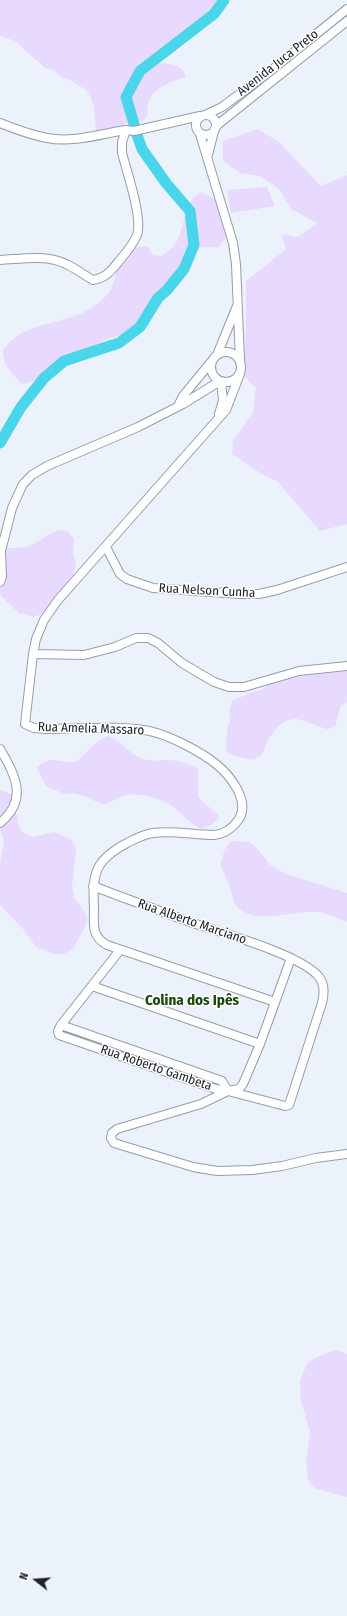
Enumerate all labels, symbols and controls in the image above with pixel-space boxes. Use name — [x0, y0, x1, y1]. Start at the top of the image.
street label: Avenida Juca Preto — [234, 26, 322, 100]
street label: Rua Nelson Cunha — [158, 581, 256, 601]
street label: Rua Amelia Massaro — [38, 719, 144, 739]
street label: Rua Alberto Marciano — [136, 896, 248, 948]
district label: Colina dos Ipês — [145, 992, 239, 1010]
street label: Rua Roberto Gambeta — [98, 1042, 214, 1094]
north arrow — [16, 1560, 56, 1600]
text: N — [17, 1571, 31, 1581]

